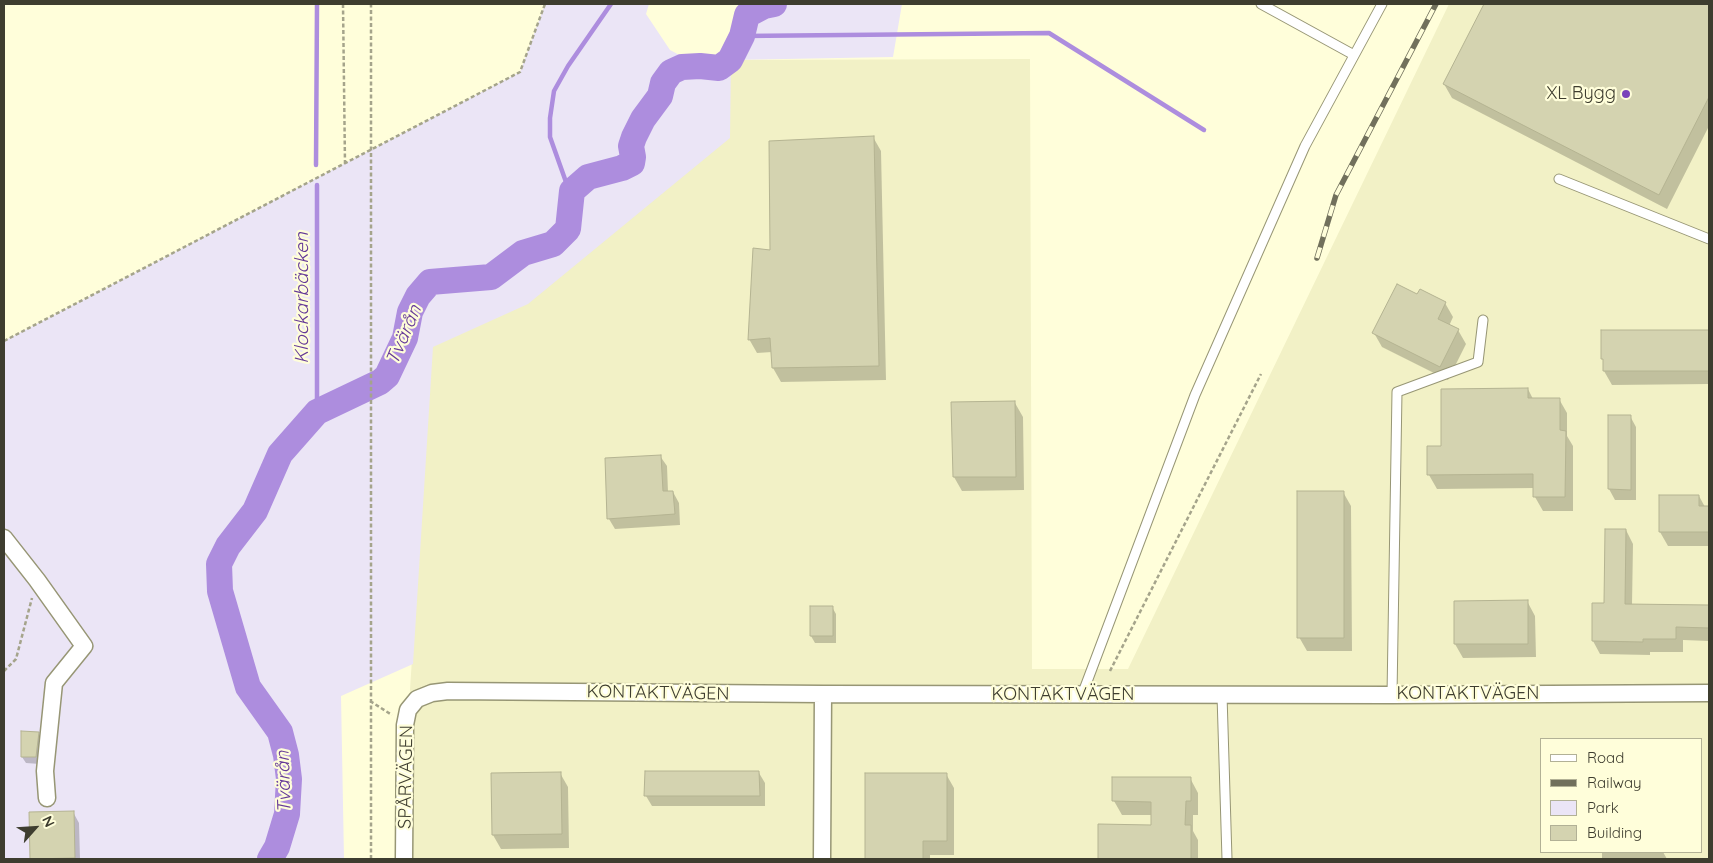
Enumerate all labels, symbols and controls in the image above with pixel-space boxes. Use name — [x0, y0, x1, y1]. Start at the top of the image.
place label: XL Bygg — [1546, 83, 1616, 105]
marker: XL Bygg — [1620, 88, 1632, 100]
water label: Klockarbäcken — [291, 232, 313, 364]
water label: Tvärån — [381, 302, 427, 368]
street label: KONTAKTVÄGEN — [586, 681, 730, 705]
street label: KONTAKTVÄGEN — [1397, 683, 1539, 705]
street label: KONTAKTVÄGEN — [992, 684, 1134, 706]
street label: SPÅRVÄGEN — [394, 725, 418, 829]
legend — [1540, 738, 1703, 853]
text: Road — [1587, 748, 1624, 767]
water label: Tvärån — [272, 750, 296, 814]
text: Railway — [1587, 773, 1642, 792]
text: Park — [1587, 798, 1619, 817]
north arrow — [10, 803, 60, 853]
text: N — [38, 813, 59, 830]
text: Building — [1587, 823, 1642, 842]

